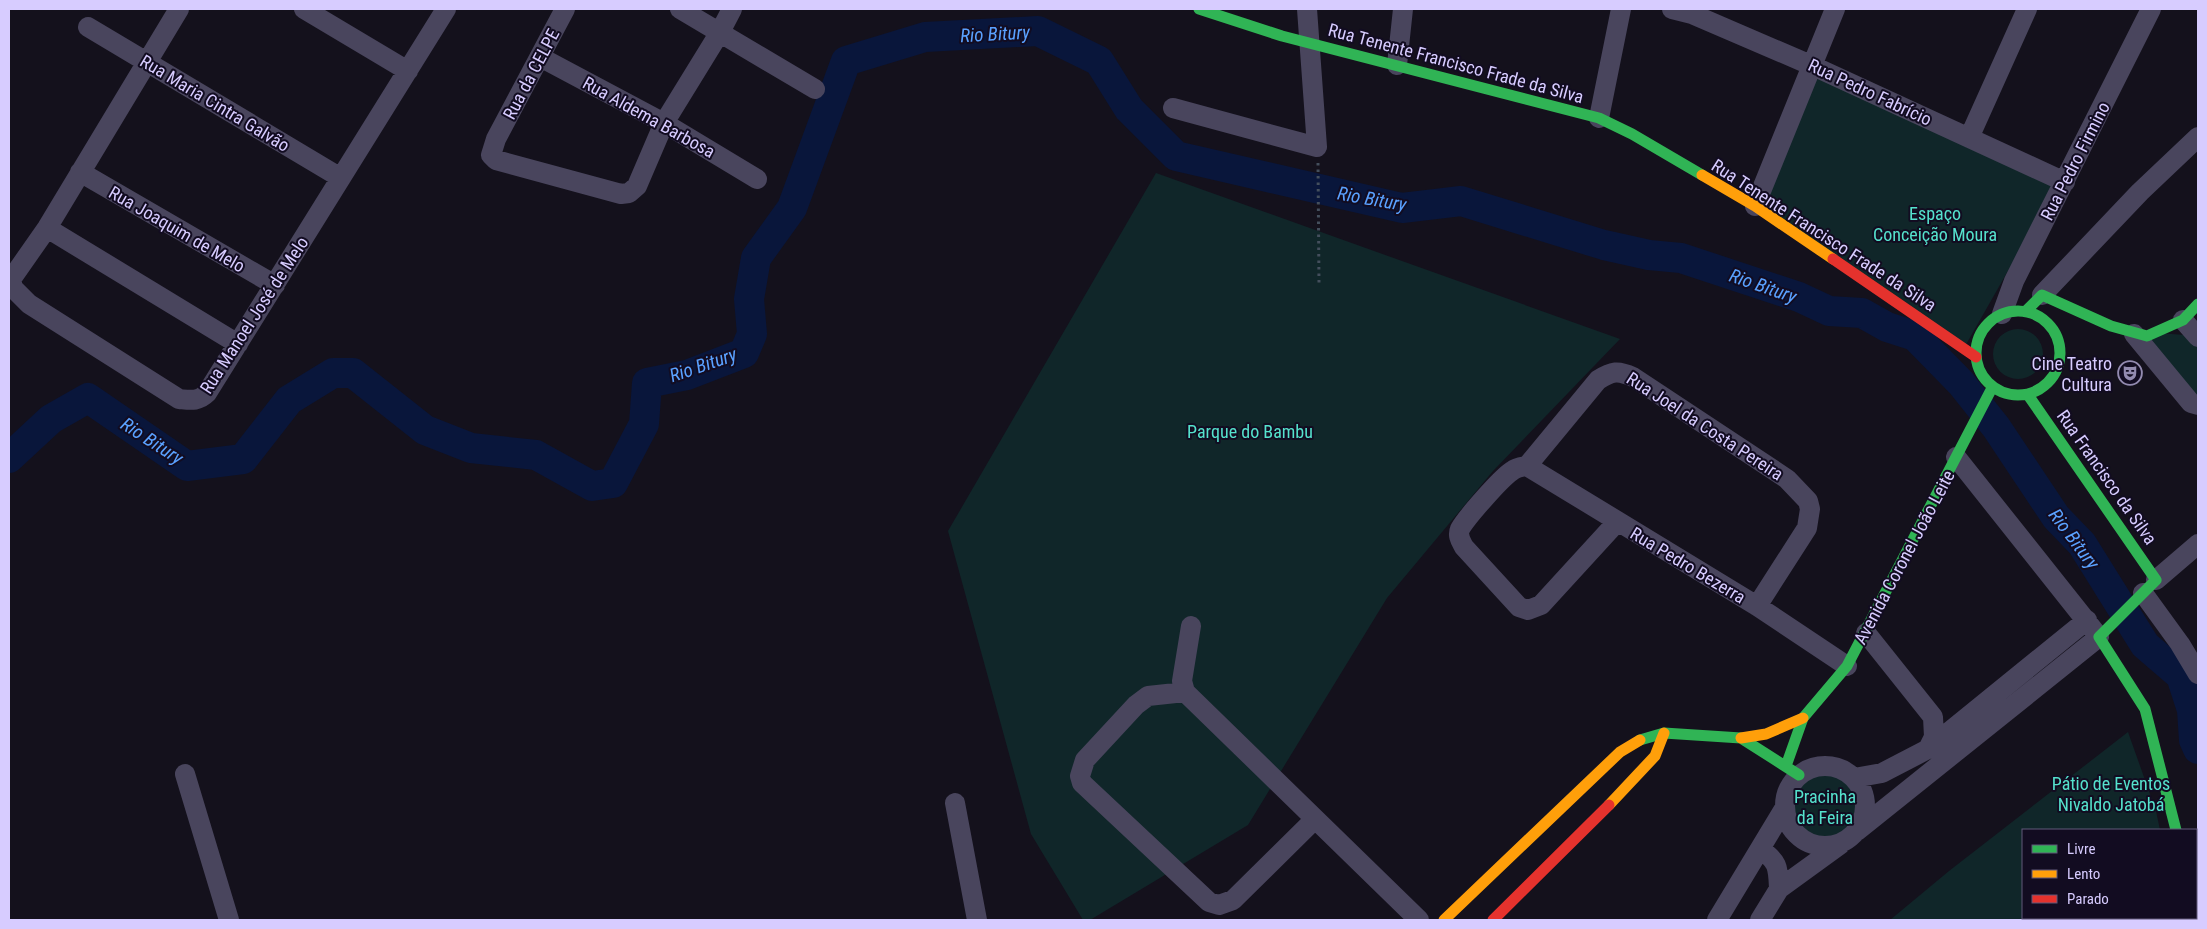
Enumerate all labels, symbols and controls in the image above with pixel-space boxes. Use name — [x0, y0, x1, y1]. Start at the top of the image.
street label: Rua Tenente Francisco Frade da Silva — [1326, 19, 1586, 107]
water label: Rio Bitury — [960, 21, 1032, 47]
street label: Rua da CELPE — [498, 25, 564, 123]
street label: Rua Maria Cintra Galvão — [137, 50, 293, 156]
street label: Rua Pedro Fabrício — [1805, 54, 1935, 130]
street label: Rua Aldema Barbosa — [579, 72, 719, 162]
street label: Rua Pedro Firmino — [2036, 98, 2114, 224]
street label: Rua Tenente Francisco Frade da Silva — [1708, 154, 1940, 316]
street label: Rua Joaquim de Melo — [105, 182, 249, 276]
water label: Rio Bitury — [1336, 182, 1410, 217]
park label: Espaço Conceição Moura — [1873, 203, 1997, 245]
street label: Rua Manoel José de Melo — [195, 233, 313, 397]
water label: Rio Bitury — [1726, 264, 1801, 309]
water label: Rio Bitury — [666, 342, 741, 387]
place label: Cine Teatro Cultura — [2032, 353, 2112, 395]
theatre icon: Cine Teatro Cultura — [2117, 360, 2143, 386]
street label: Rua Joel da Costa Pereira — [1623, 367, 1787, 485]
street label: Rua Francisco da Silva — [2053, 406, 2161, 548]
water label: Rio Bitury — [117, 412, 189, 470]
park label: Parque do Bambu — [1187, 421, 1313, 442]
street label: Avenida Coronel João Leite — [1849, 466, 1959, 648]
water label: Rio Bitury — [2044, 504, 2105, 575]
street label: Rua Pedro Bezerra — [1627, 522, 1749, 608]
park label: Pátio de Eventos Nivaldo Jatobá — [2052, 773, 2170, 815]
park label: Pracinha da Feira — [1794, 786, 1856, 828]
legend — [2022, 829, 2197, 919]
text: Livre — [2067, 840, 2095, 858]
text: Lento — [2067, 865, 2100, 883]
text: Parado — [2067, 890, 2109, 908]

